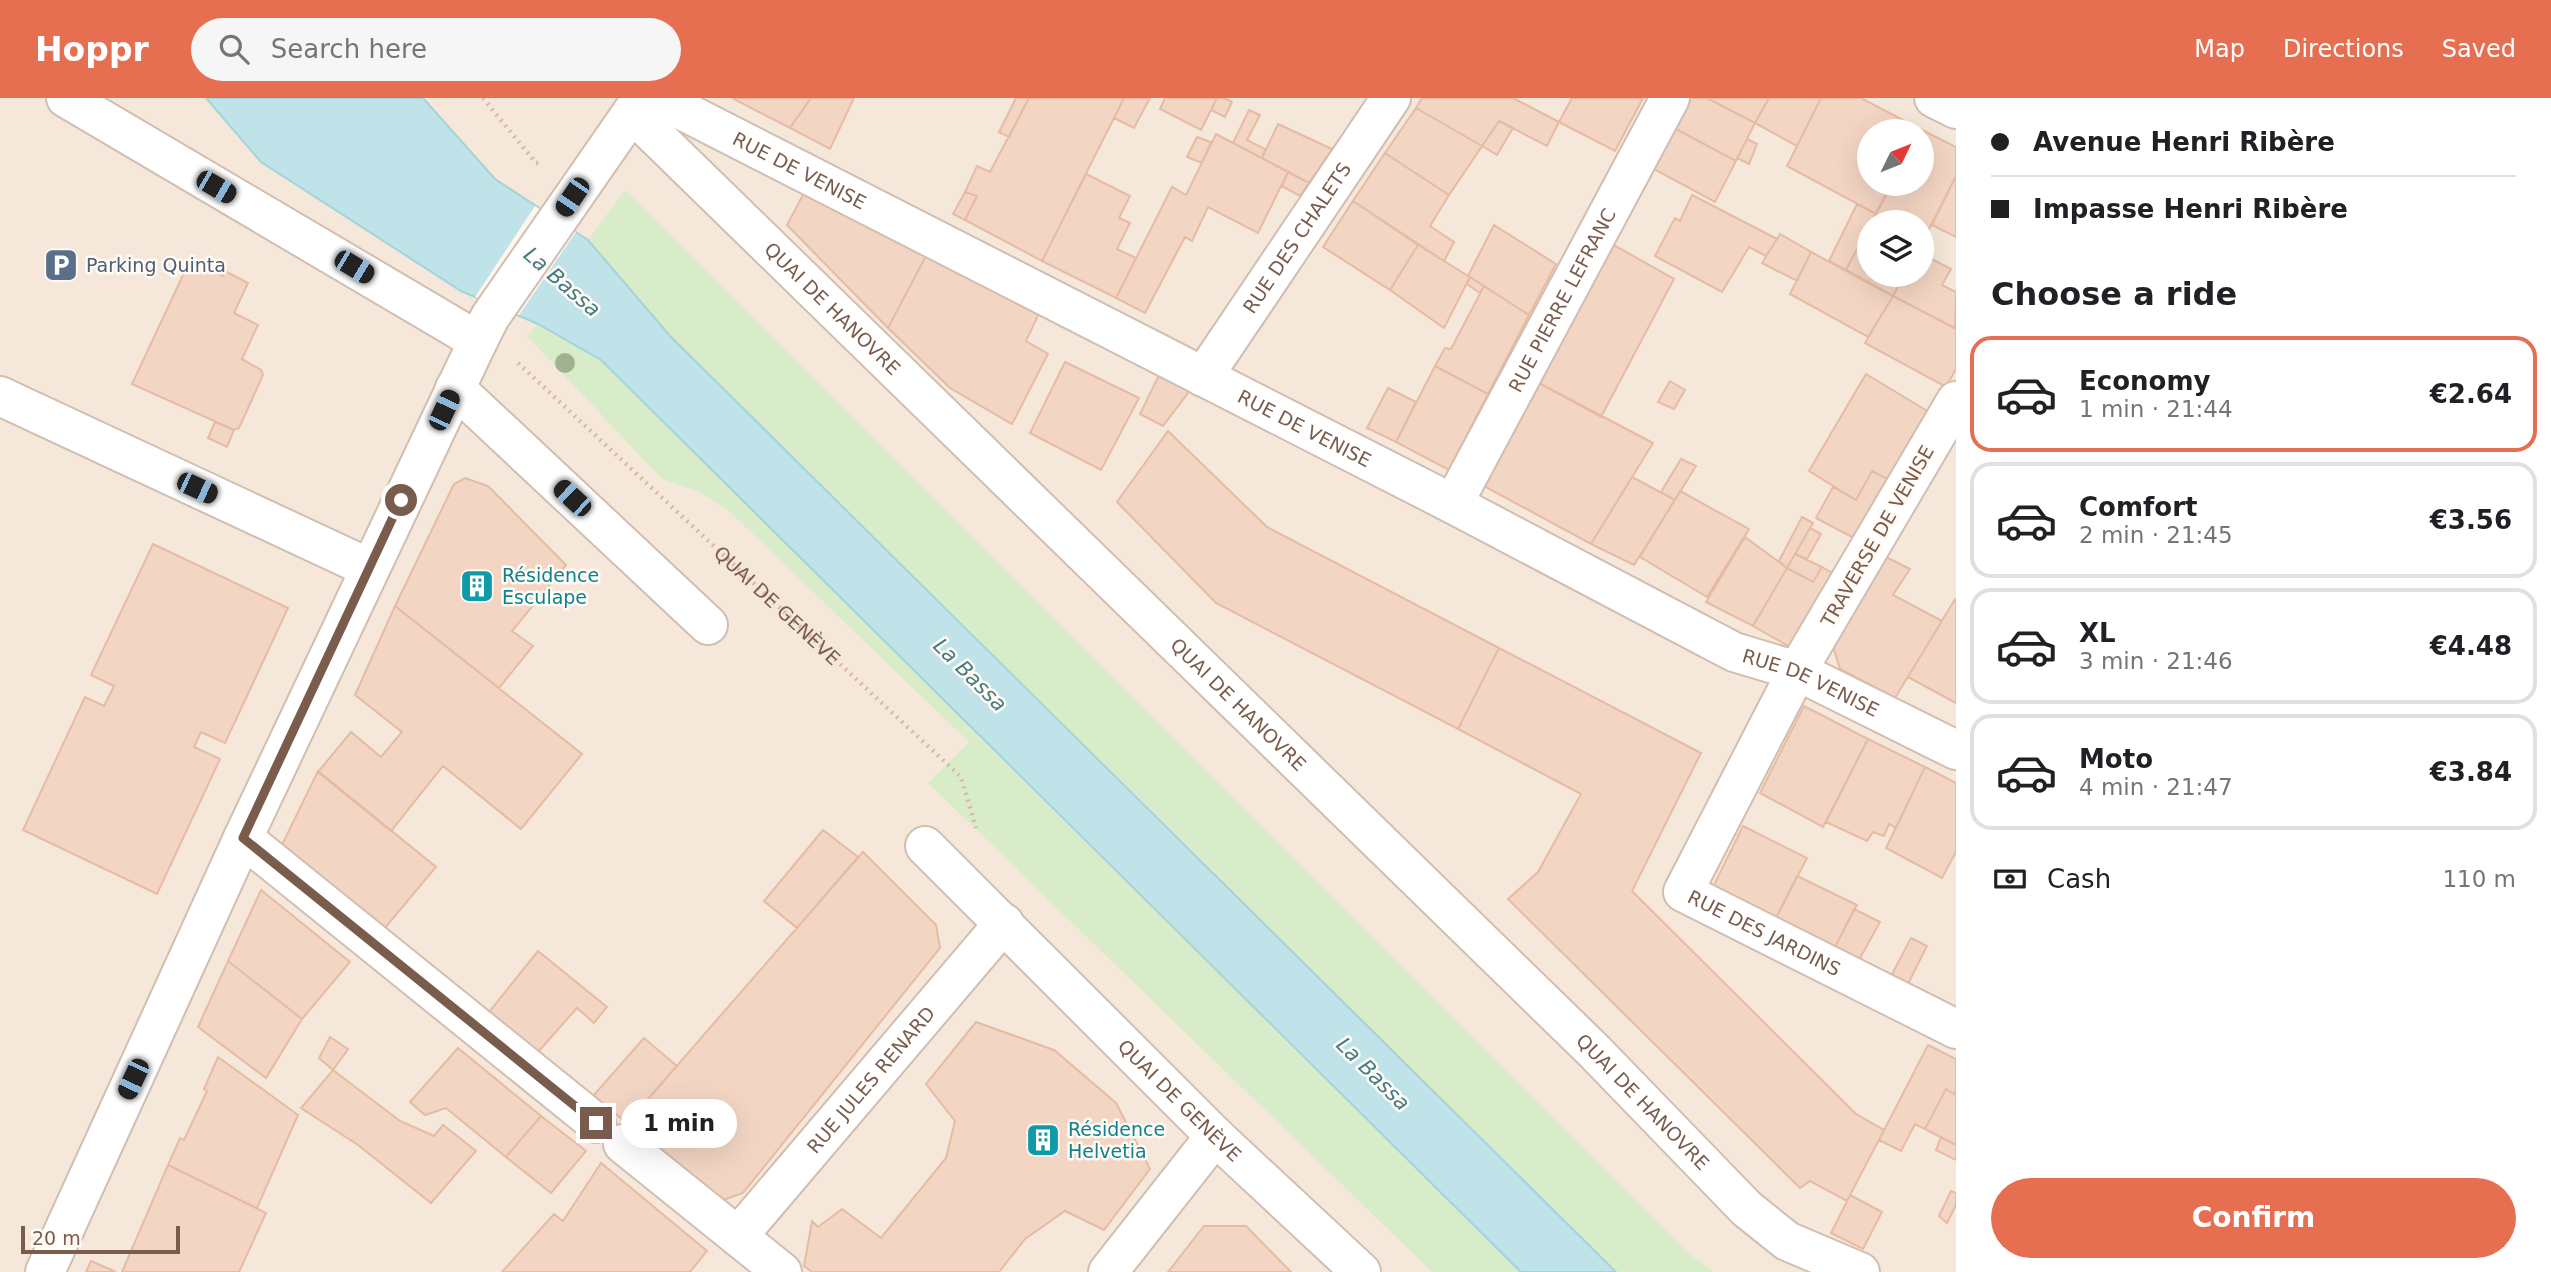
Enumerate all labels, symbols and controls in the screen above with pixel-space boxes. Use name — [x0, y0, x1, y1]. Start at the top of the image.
search box — [191, 18, 681, 81]
text: Hoppr — [35, 30, 149, 69]
icon: search — [215, 30, 253, 68]
text: Search here — [271, 34, 427, 64]
text: Map — [2194, 35, 2245, 63]
text: Directions — [2283, 35, 2404, 63]
text: Saved — [2442, 35, 2516, 63]
north arrow — [1857, 119, 1934, 196]
map controls — [1857, 119, 1934, 287]
street label: RUE DE VENISE — [729, 127, 870, 213]
text: Avenue Henri Ribère — [2033, 127, 2335, 157]
street label: RUE DES CHALETS — [1238, 158, 1355, 317]
car — [193, 167, 240, 207]
car — [552, 174, 593, 220]
text: Impasse Henri Ribère — [2033, 194, 2348, 224]
street label: RUE PIERRE LEFRANC — [1504, 205, 1620, 396]
button: layers — [1857, 210, 1934, 287]
street label: QUAI DE HANOVRE — [760, 238, 905, 379]
water label: La Bassa — [519, 242, 605, 322]
parking icon: Parking Quinta — [42, 246, 80, 284]
car — [331, 247, 378, 287]
place label: Parking Quinta — [86, 254, 226, 276]
text: Choose a ride — [1991, 275, 2237, 313]
icon: car — [1995, 363, 2058, 426]
text: Economy — [2079, 366, 2210, 396]
text: €2.64 — [2430, 379, 2512, 409]
street label: RUE DE VENISE — [1234, 385, 1375, 471]
car — [426, 387, 463, 433]
text: 1 min · 21:44 — [2079, 396, 2233, 422]
street label: TRAVERSE DE VENISE — [1816, 441, 1938, 631]
car — [174, 470, 221, 506]
car — [550, 476, 595, 520]
route start — [385, 484, 417, 516]
icon: car — [1995, 489, 2058, 552]
text: Comfort — [2079, 492, 2197, 522]
text: €3.56 — [2430, 505, 2512, 535]
text: 2 min · 21:45 — [2079, 522, 2233, 548]
street label: QUAI DE GENÈVE — [710, 541, 845, 670]
place label: Résidence Esculape — [502, 564, 599, 608]
building icon: Résidence Esculape — [458, 567, 496, 605]
icon: car — [1995, 615, 2058, 678]
text: XL — [2079, 618, 2116, 648]
text: €4.48 — [2430, 631, 2512, 661]
street label: QUAI DE HANOVRE — [1166, 633, 1311, 775]
water label: La Bassa — [929, 634, 1011, 716]
street label: RUE DE VENISE — [1740, 644, 1883, 721]
text: 3 min · 21:46 — [2079, 648, 2233, 674]
icon: car — [1995, 741, 2058, 804]
text: Moto — [2079, 744, 2153, 774]
text: €3.84 — [2430, 757, 2512, 787]
text: 4 min · 21:47 — [2079, 774, 2233, 800]
icon: cash — [1991, 860, 2029, 898]
text: Cash — [2047, 864, 2111, 894]
text: 110 m — [2442, 866, 2516, 892]
street label: RUE DES JARDINS — [1684, 885, 1844, 980]
street label: RUE JULES RENARD — [802, 1002, 939, 1158]
street label: QUAI DE HANOVRE — [1572, 1029, 1714, 1174]
water label: La Bassa — [1332, 1033, 1414, 1115]
street label: QUAI DE GENÈVE — [1114, 1035, 1246, 1166]
car — [115, 1056, 152, 1102]
callout: 1 min — [620, 1098, 736, 1148]
route end — [580, 1107, 612, 1139]
text: 1 min — [643, 1110, 715, 1136]
place label: Résidence Helvetia — [1068, 1118, 1165, 1162]
building icon: Résidence Helvetia — [1024, 1121, 1062, 1159]
button: Confirm — [1991, 1178, 2516, 1258]
scale bar — [21, 1223, 180, 1255]
text: 20 m — [32, 1227, 81, 1249]

